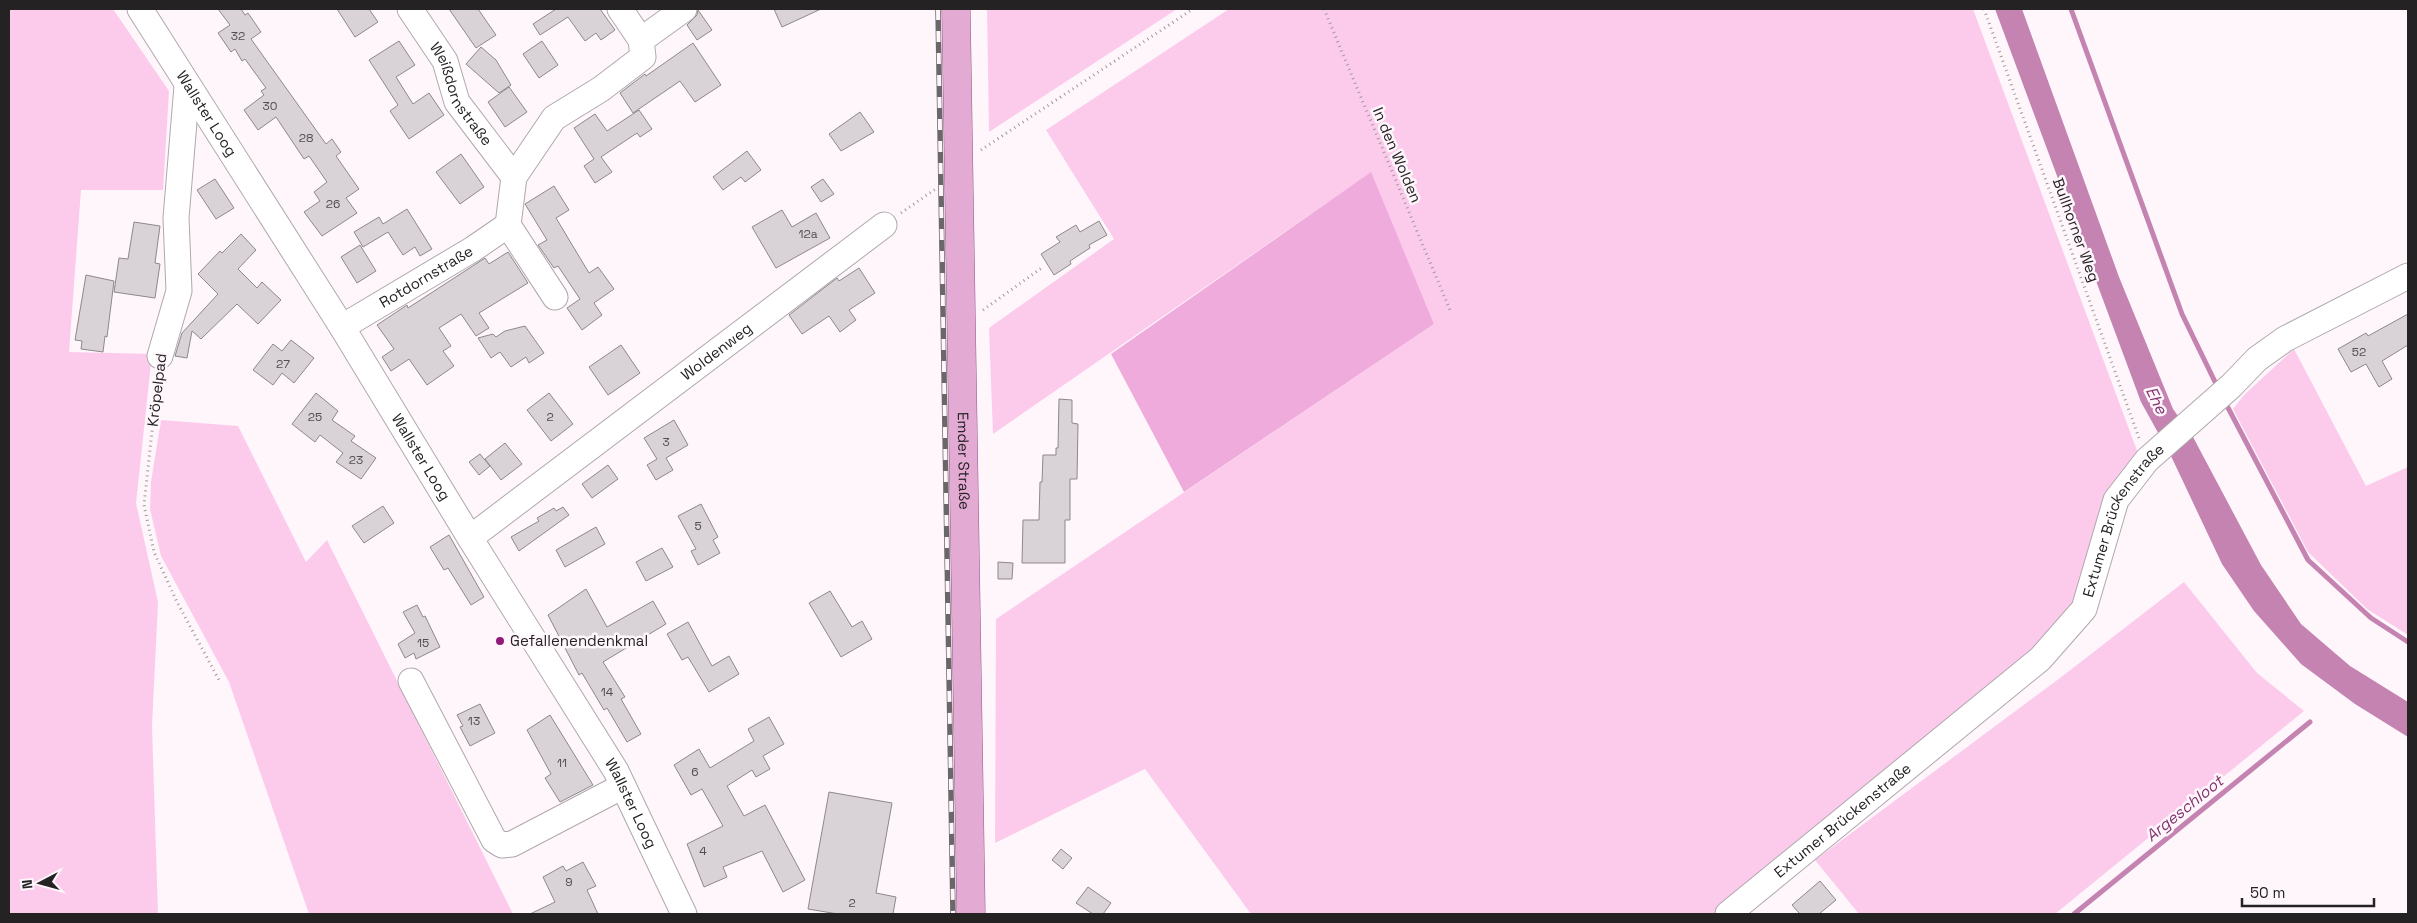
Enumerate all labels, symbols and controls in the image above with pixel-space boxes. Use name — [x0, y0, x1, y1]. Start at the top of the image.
house number: 32 — [231, 28, 245, 44]
street label: Weißdornstraße — [426, 38, 497, 149]
street label: Wallster Loog — [173, 67, 241, 160]
house number: 30 — [263, 98, 277, 114]
street label: In den Wolden — [1369, 104, 1426, 205]
house number: 28 — [299, 130, 313, 146]
street label: Bullhorner Weg — [2049, 175, 2104, 285]
house number: 26 — [326, 196, 340, 212]
house number: 12a — [798, 226, 818, 242]
street label: Rotdornstraße — [376, 241, 476, 312]
street label: Woldenweg — [677, 318, 755, 384]
house number: 52 — [2352, 344, 2366, 360]
street label: Kröpelpad — [143, 352, 170, 428]
house number: 27 — [276, 356, 290, 372]
water label: Ehe — [2141, 383, 2172, 418]
house number: 25 — [308, 409, 322, 425]
house number: 2 — [546, 409, 554, 425]
street label: Wallster Loog — [388, 410, 455, 504]
street label: Emder Straße — [954, 412, 974, 510]
house number: 3 — [662, 434, 670, 450]
street label: Extumer Brückenstraße — [2078, 439, 2168, 599]
house number: 23 — [349, 452, 363, 468]
house number: 5 — [694, 518, 702, 534]
place label: Gefallenendenkmal — [510, 631, 648, 650]
house number: 15 — [417, 635, 429, 651]
marker: Gefallenendenkmal — [494, 635, 506, 647]
house number: 14 — [601, 684, 614, 700]
house number: 13 — [468, 713, 480, 729]
street label: Wallster Loog — [601, 754, 661, 851]
house number: 11 — [557, 755, 567, 771]
street label: Extumer Brückenstraße — [1770, 758, 1915, 882]
house number: 6 — [691, 764, 699, 780]
water label: Argeschloot — [2141, 770, 2229, 846]
house number: 4 — [699, 843, 707, 859]
north arrow — [15, 858, 65, 908]
house number: 9 — [565, 874, 573, 890]
scale bar — [2242, 876, 2374, 908]
text: N — [18, 879, 37, 890]
text: 50 m — [2250, 883, 2285, 902]
house number: 2 — [848, 895, 856, 911]

